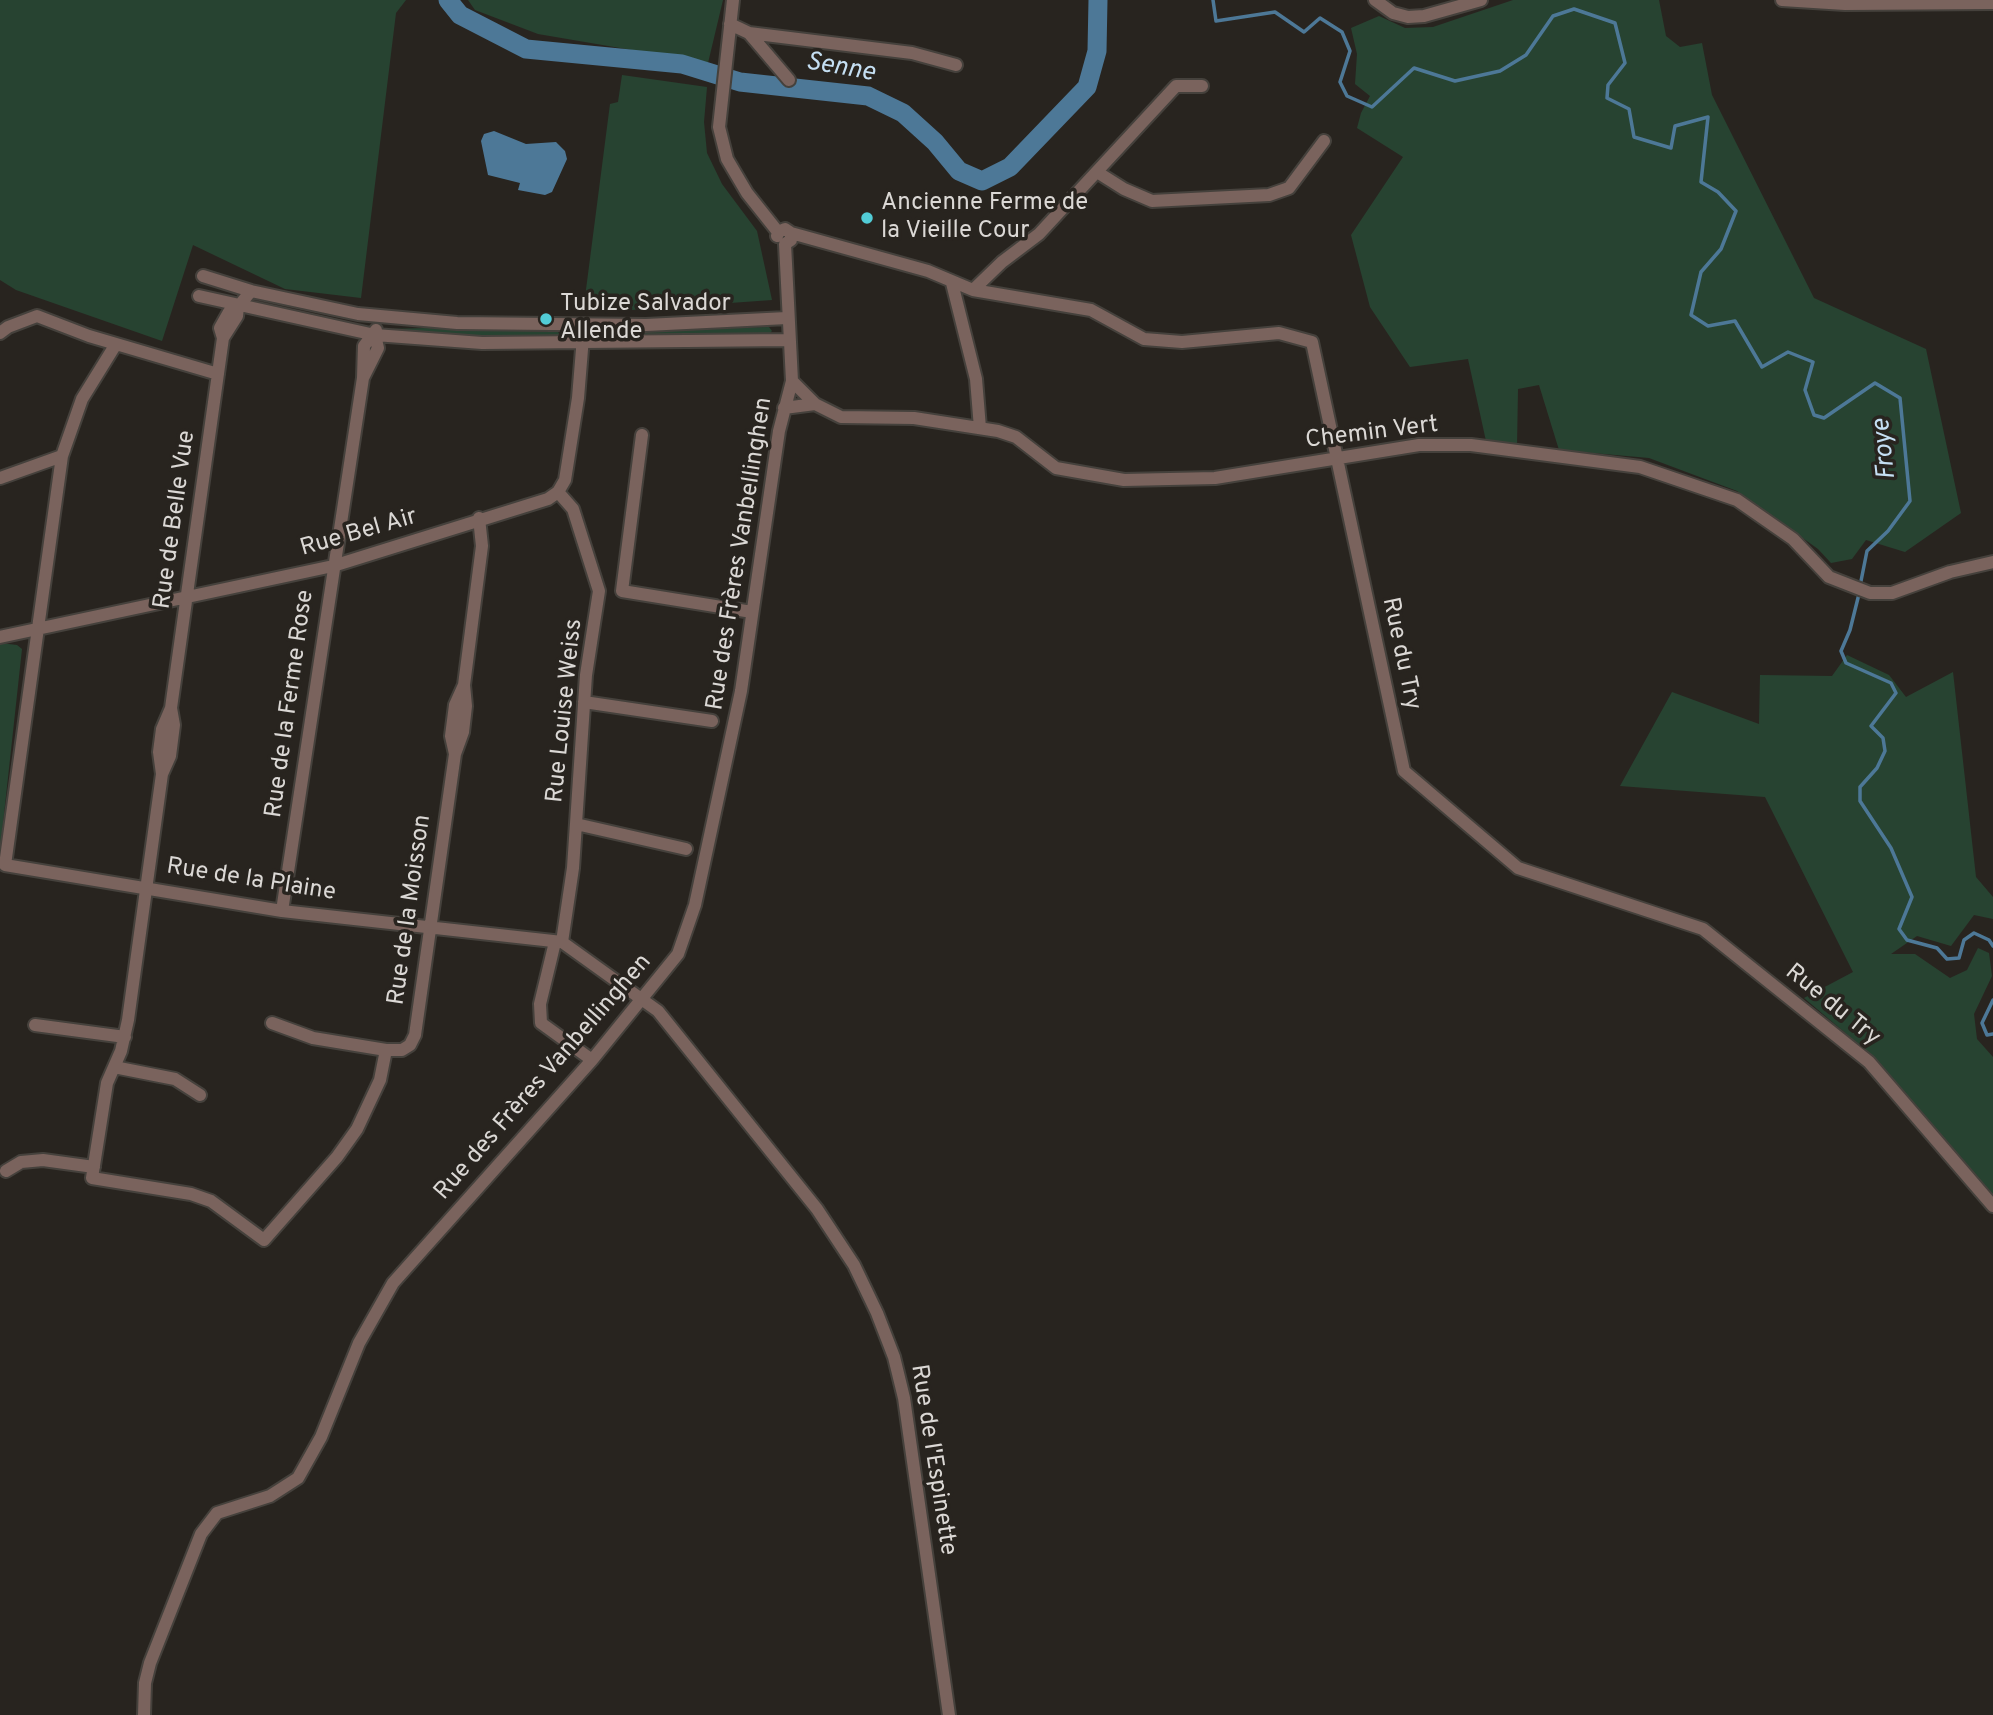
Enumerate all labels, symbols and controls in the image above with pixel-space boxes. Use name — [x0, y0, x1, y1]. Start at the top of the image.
water label: Senne — [803, 48, 877, 90]
place label: Ancienne Ferme de la Vieille Cour — [881, 190, 1088, 246]
marker: Ancienne Ferme de la Vieille Cour — [859, 210, 875, 226]
place label: Tubize Salvador Allende — [560, 291, 731, 347]
marker: Tubize Salvador Allende — [538, 311, 554, 327]
street label: Rue des Frères Vanbellinghen — [702, 395, 780, 713]
street label: Chemin Vert — [1304, 412, 1440, 456]
water label: Froye — [1867, 417, 1905, 481]
street label: Rue de Belle Vue — [149, 429, 203, 611]
street label: Rue Bel Air — [297, 504, 421, 564]
street label: Rue de la Ferme Rose — [261, 588, 321, 820]
street label: Rue du Try — [1374, 595, 1426, 713]
street label: Rue Louise Weiss — [542, 618, 590, 804]
street label: Rue de la Moisson — [383, 813, 439, 1007]
street label: Rue de la Plaine — [164, 853, 338, 909]
street label: Rue des Frères Vanbellinghen — [429, 949, 659, 1207]
street label: Rue du Try — [1779, 959, 1885, 1053]
street label: Rue de l'Espinette — [903, 1363, 961, 1557]

